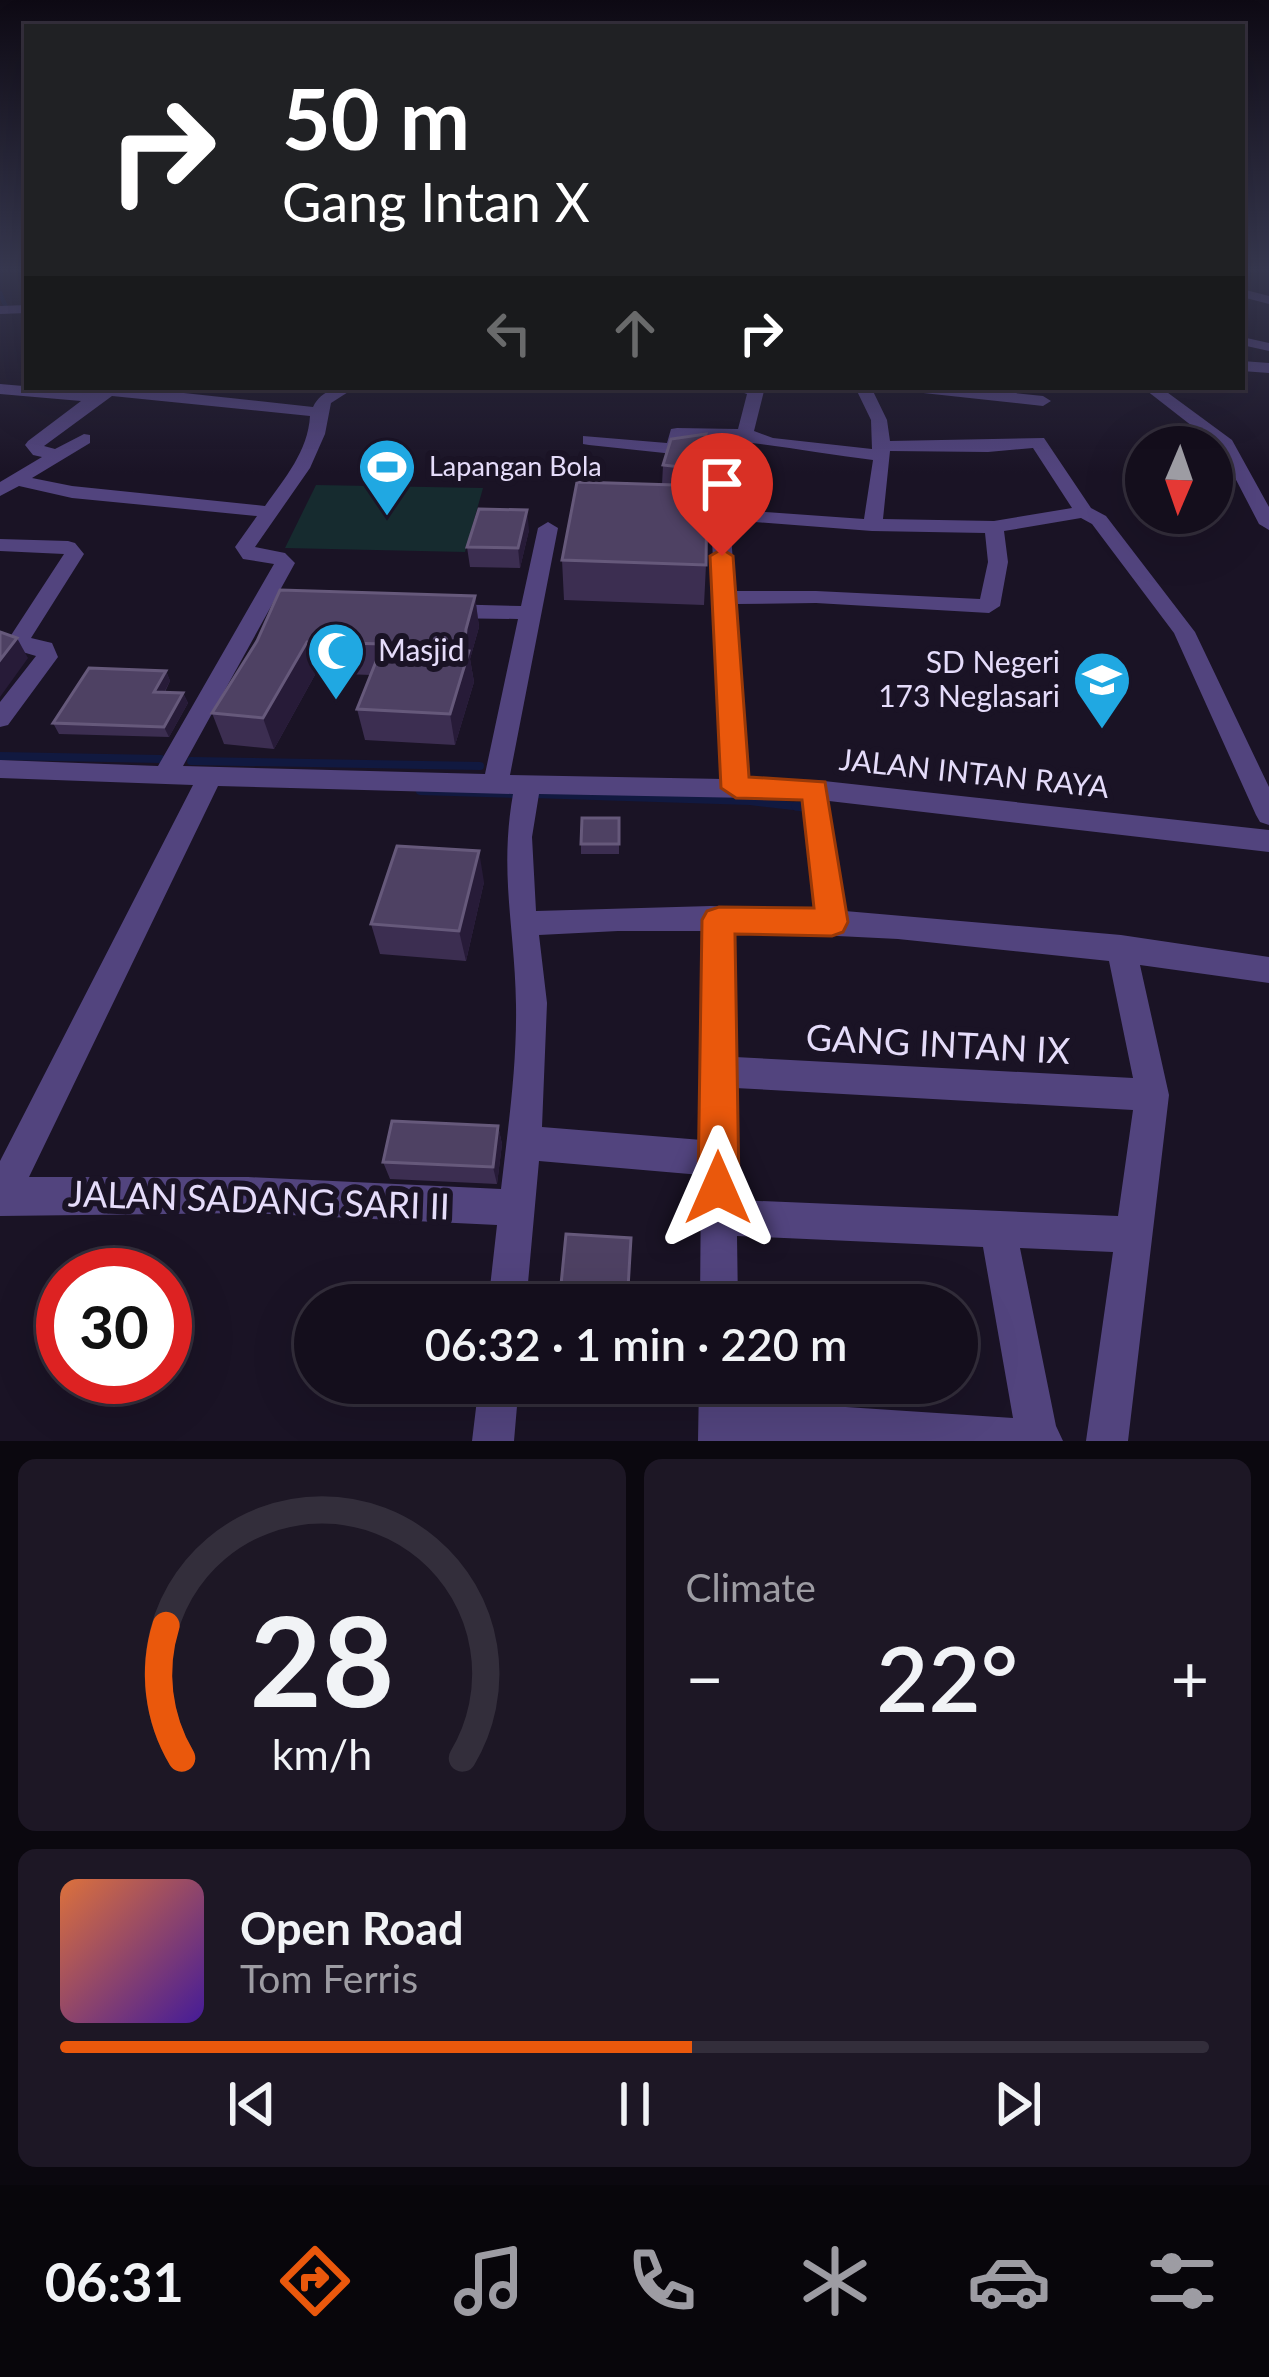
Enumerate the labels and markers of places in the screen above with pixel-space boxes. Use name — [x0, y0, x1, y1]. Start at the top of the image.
pin — [671, 433, 773, 556]
sports icon: Lapangan Bola — [356, 436, 418, 518]
place label: Lapangan Bola — [429, 449, 602, 482]
mosque icon: Masjid — [305, 620, 367, 702]
place label: Masjid — [378, 631, 465, 667]
place label: SD Negeri 173 Neglasari — [878, 643, 1060, 713]
school or university icon: SD Negeri 173 Neglasari — [1071, 649, 1133, 731]

